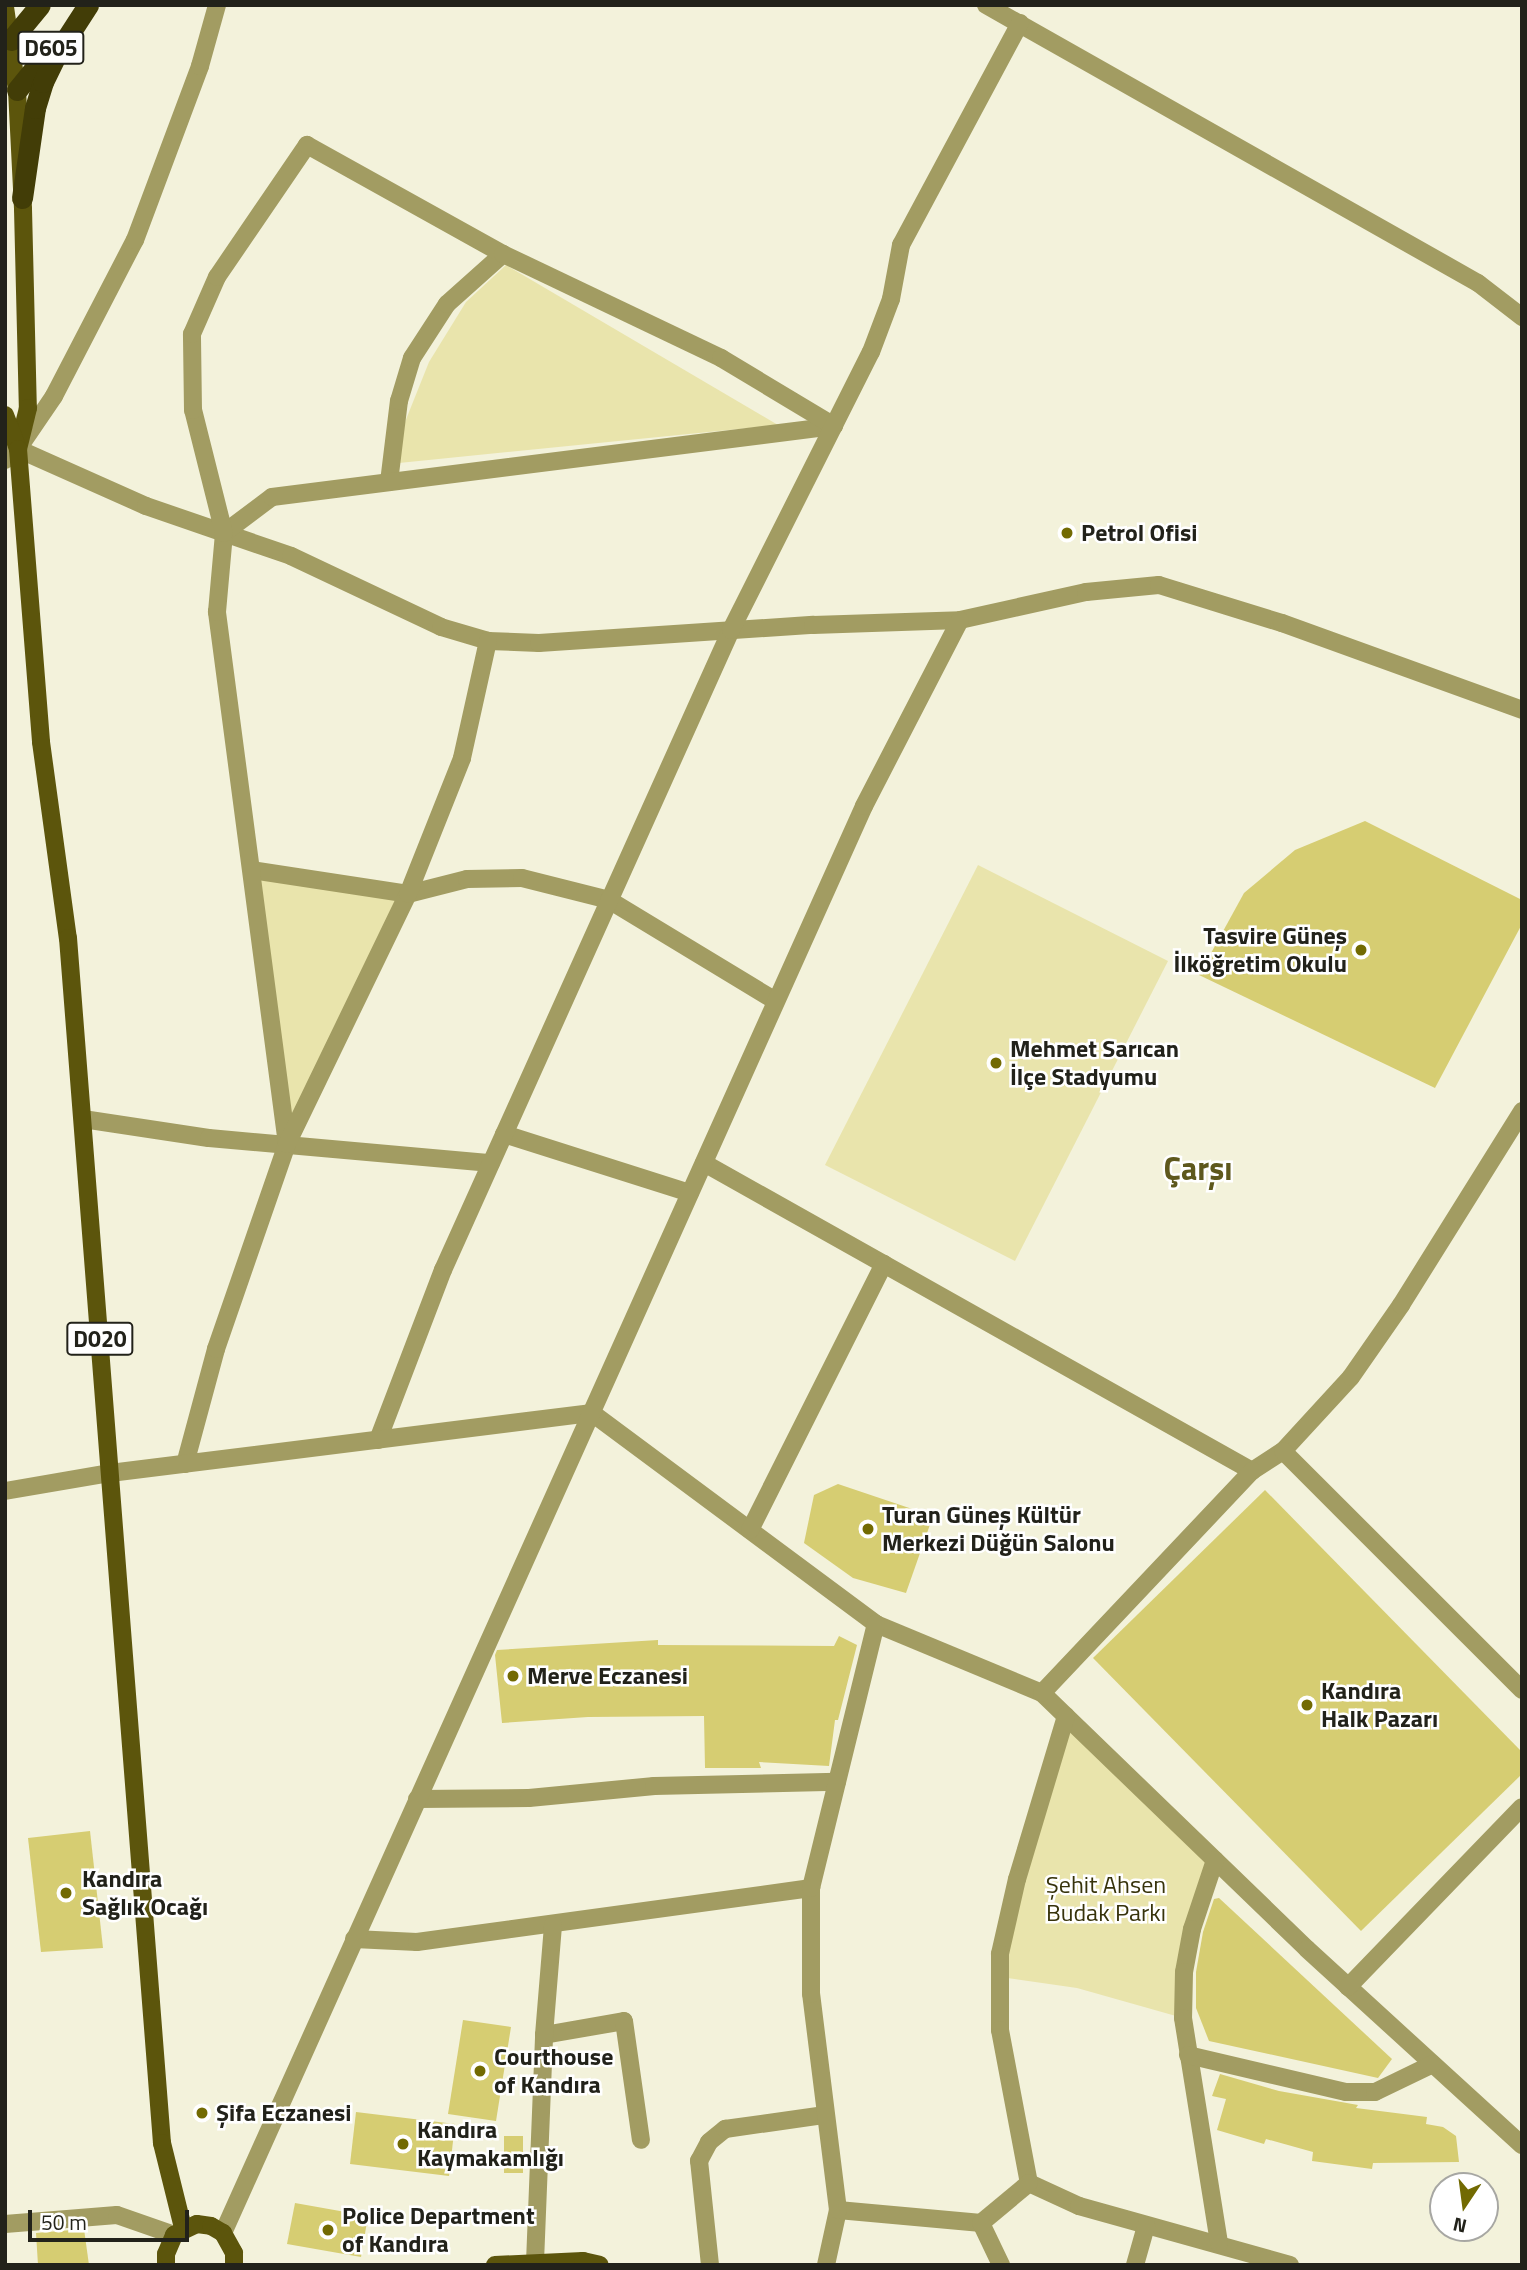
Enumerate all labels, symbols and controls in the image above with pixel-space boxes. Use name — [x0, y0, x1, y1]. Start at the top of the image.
road number: D605 — [16, 28, 86, 68]
place label: Petrol Ofisi — [1081, 519, 1197, 547]
marker: Petrol Ofisi — [1059, 525, 1075, 541]
place label: Tasvire Güneş İlköğretim Okulu — [1173, 922, 1347, 978]
marker: Tasvire Güneş İlköğretim Okulu — [1353, 942, 1369, 958]
place label: Mehmet Sarıcan İlçe Stadyumu — [1010, 1035, 1179, 1091]
marker: Mehmet Sarıcan İlçe Stadyumu — [988, 1055, 1004, 1071]
district label: Çarşı — [1164, 1149, 1232, 1187]
road number: D020 — [65, 1320, 135, 1358]
place label: Turan Güneş Kültür Merkezi Düğün Salonu — [882, 1501, 1115, 1557]
marker: Turan Güneş Kültür Merkezi Düğün Salonu — [860, 1521, 876, 1537]
place label: Merve Eczanesi — [527, 1662, 688, 1690]
marker: Merve Eczanesi — [505, 1668, 521, 1684]
place label: Kandıra Halk Pazarı — [1321, 1677, 1438, 1733]
marker: Kandıra Halk Pazarı — [1299, 1697, 1315, 1713]
place label: Kandıra Sağlık Ocağı — [82, 1865, 208, 1921]
park label: Şehit Ahsen Budak Parkı — [1046, 1871, 1166, 1927]
marker: Kandıra Sağlık Ocağı — [56, 1883, 76, 1903]
place label: Courthouse of Kandıra — [494, 2043, 613, 2099]
marker: Courthouse of Kandıra — [472, 2063, 488, 2079]
place label: Şifa Eczanesi — [216, 2099, 351, 2127]
marker: Şifa Eczanesi — [194, 2105, 210, 2121]
place label: Kandıra Kaymakamlığı — [417, 2116, 564, 2172]
marker: Kandıra Kaymakamlığı — [395, 2136, 411, 2152]
north arrow — [1429, 2172, 1499, 2242]
scale bar — [32, 2196, 192, 2240]
place label: Police Department of Kandıra — [342, 2202, 535, 2258]
text: 50 m — [41, 2206, 87, 2238]
text: N — [1450, 2210, 1469, 2242]
marker: Police Department of Kandıra — [320, 2222, 336, 2238]

